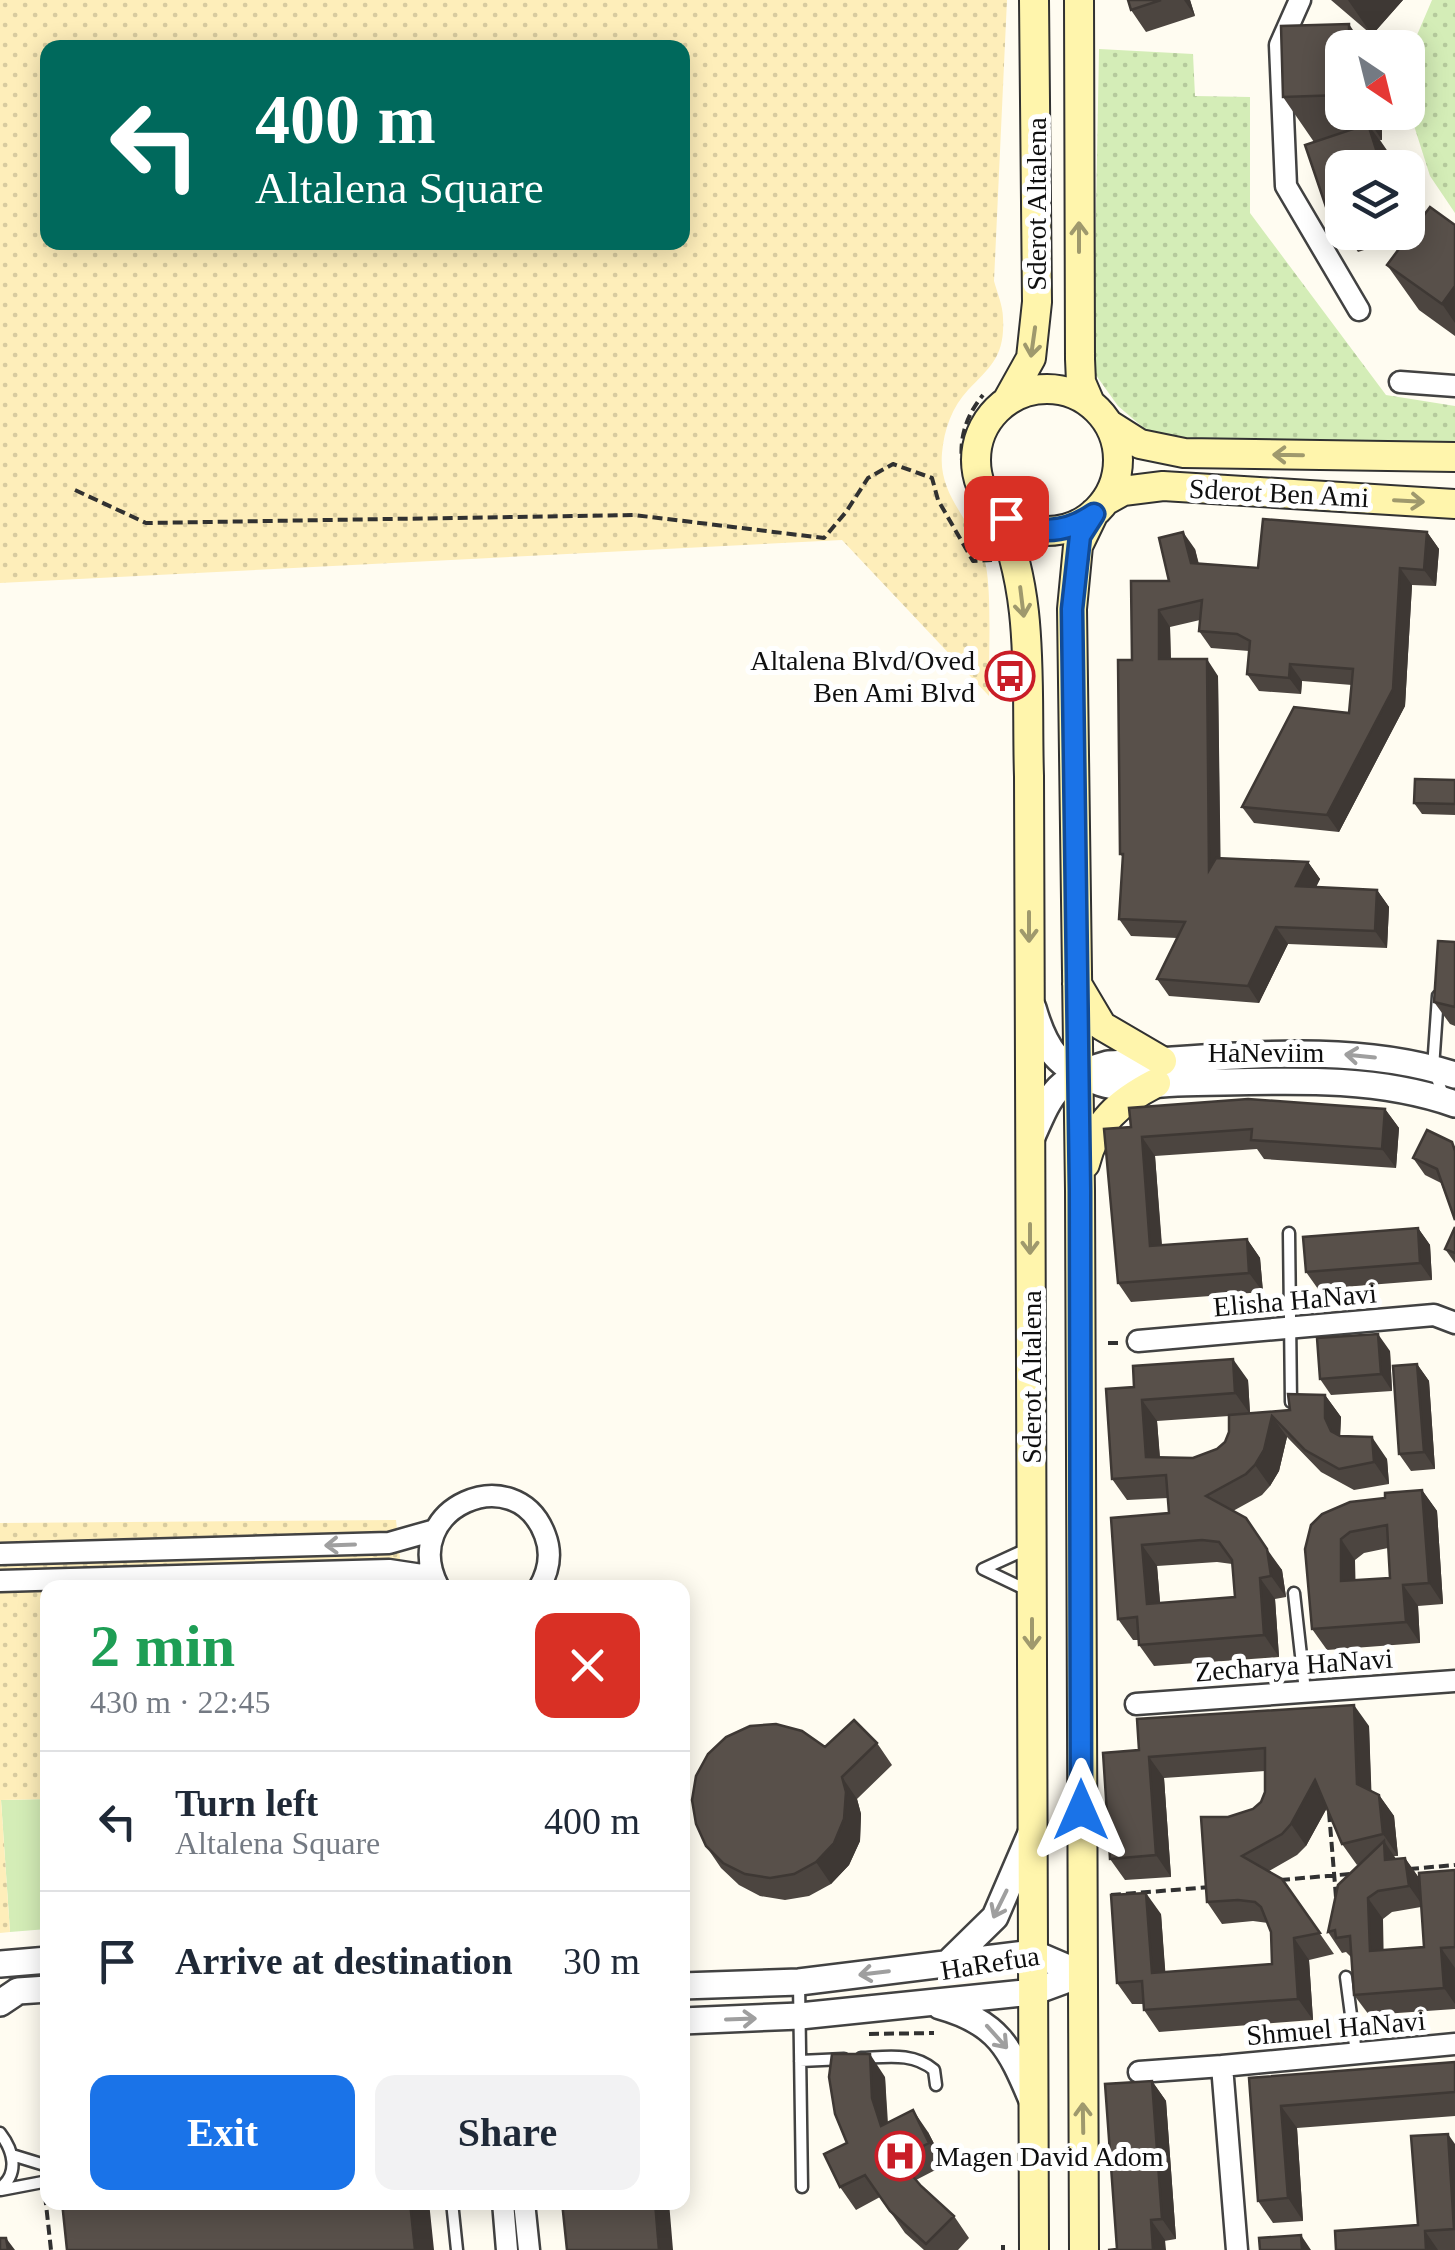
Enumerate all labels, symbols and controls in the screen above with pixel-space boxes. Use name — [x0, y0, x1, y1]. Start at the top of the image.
north arrow — [1325, 30, 1425, 130]
map controls — [1325, 30, 1425, 250]
icon: left — [90, 80, 220, 210]
text: 400 m — [255, 81, 436, 158]
street label: Sderot Altalena — [1021, 117, 1052, 291]
button: layers — [1325, 150, 1425, 250]
text: Altalena Square — [255, 163, 544, 213]
one-way arrow — [1070, 221, 1088, 254]
one-way arrow — [1023, 326, 1041, 358]
one-way arrow — [1272, 445, 1304, 464]
street label: Sderot Ben Ami — [1188, 473, 1370, 513]
pin — [964, 476, 1049, 561]
icon: arrive — [979, 491, 1034, 546]
one-way arrow — [1393, 492, 1425, 511]
one-way arrow — [1013, 585, 1032, 618]
place label: Altalena Blvd/Oved Ben Ami Blvd — [750, 645, 975, 708]
bus stop icon: Altalena Blvd/Oved Ben Ami Blvd — [984, 650, 1036, 702]
one-way arrow — [1020, 910, 1038, 942]
street label: HaNeviim — [1208, 1037, 1325, 1068]
one-way arrow — [1344, 1046, 1376, 1065]
one-way arrow — [1021, 1222, 1040, 1254]
street label: Elisha HaNavi — [1212, 1277, 1378, 1323]
street label: Sderot Altalena — [1016, 1290, 1047, 1464]
one-way arrow — [325, 1535, 357, 1554]
text: 2 min — [90, 1613, 235, 1679]
button: close — [535, 1613, 640, 1718]
one-way arrow — [1022, 1616, 1042, 1649]
street label: Zecharya HaNavi — [1194, 1643, 1394, 1687]
text: 430 m · 22:45 — [90, 1684, 270, 1720]
position arrow — [1029, 1758, 1133, 1862]
text: Turn left — [175, 1782, 318, 1824]
icon: left — [90, 1794, 145, 1849]
text: 400 m — [544, 1800, 640, 1842]
text: Altalena Square — [175, 1825, 380, 1861]
one-way arrow — [989, 1889, 1008, 1919]
icon: arrive — [90, 1934, 145, 1989]
text: Arrive at destination — [175, 1940, 513, 1982]
text: 30 m — [563, 1940, 640, 1982]
street label: HaRefua — [938, 1940, 1042, 1986]
one-way arrow — [858, 1964, 890, 1982]
street label: Shmuel HaNavi — [1245, 2005, 1427, 2051]
one-way arrow — [725, 2009, 757, 2028]
one-way arrow — [986, 2024, 1009, 2049]
button: Exit — [90, 2075, 355, 2190]
button: Share — [375, 2075, 640, 2190]
one-way arrow — [1074, 2102, 1092, 2134]
hospital icon: Magen David Adom — [874, 2130, 926, 2182]
place label: Magen David Adom — [935, 2141, 1164, 2172]

